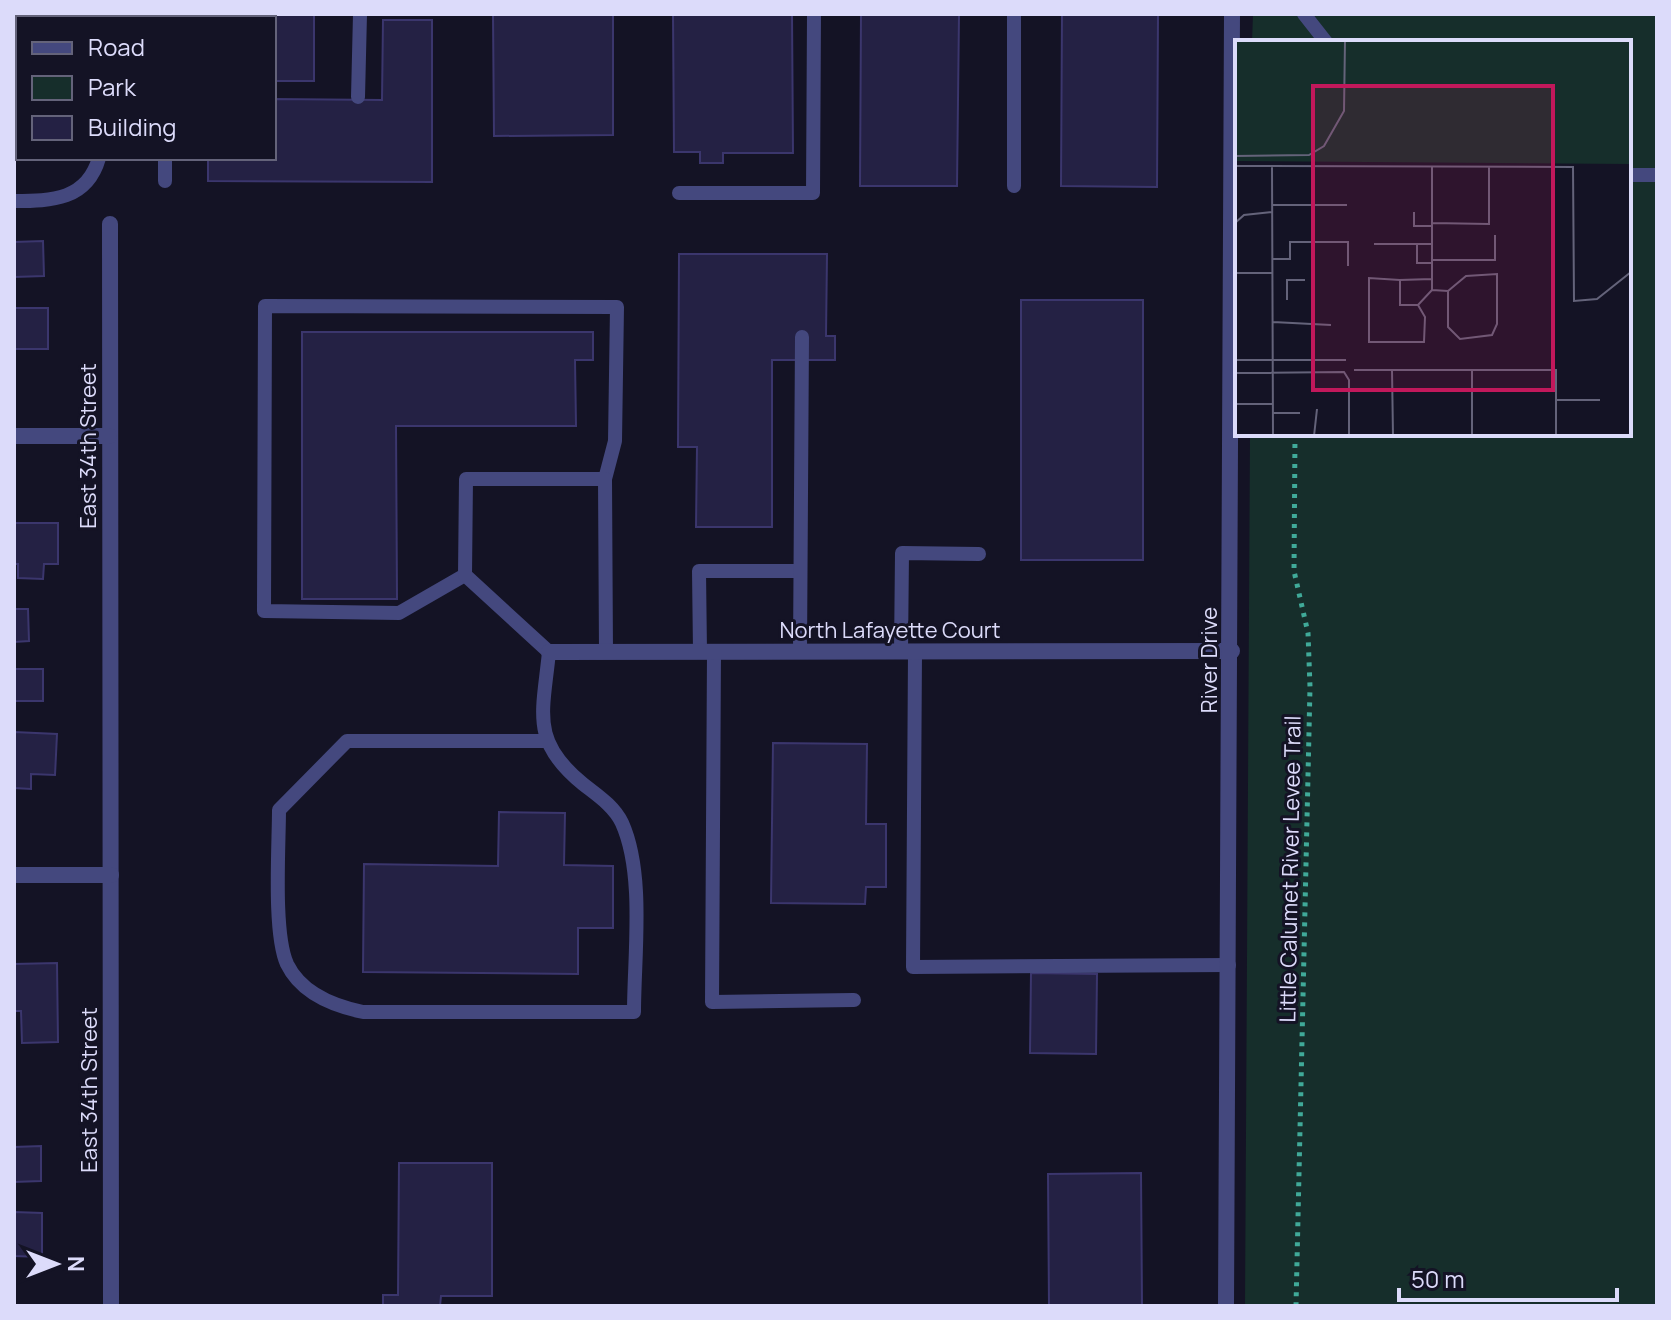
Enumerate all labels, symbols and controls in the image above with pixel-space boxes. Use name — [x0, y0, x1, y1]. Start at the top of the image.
legend — [16, 16, 276, 160]
text: Road — [88, 30, 145, 63]
inset map — [1235, 40, 1631, 436]
text: Park — [88, 70, 137, 103]
text: Building — [88, 110, 176, 143]
street label: East 34th Street — [73, 363, 103, 529]
street label: River Drive — [1194, 607, 1224, 713]
street label: North Lafayette Court — [780, 615, 1001, 645]
street label: Little Calumet River Levee Trail — [1272, 715, 1308, 1023]
street label: East 34th Street — [74, 1007, 104, 1173]
north arrow — [16, 1224, 96, 1304]
scale bar — [1399, 1252, 1617, 1302]
text: N — [61, 1256, 91, 1272]
text: 50 m — [1411, 1262, 1465, 1295]

